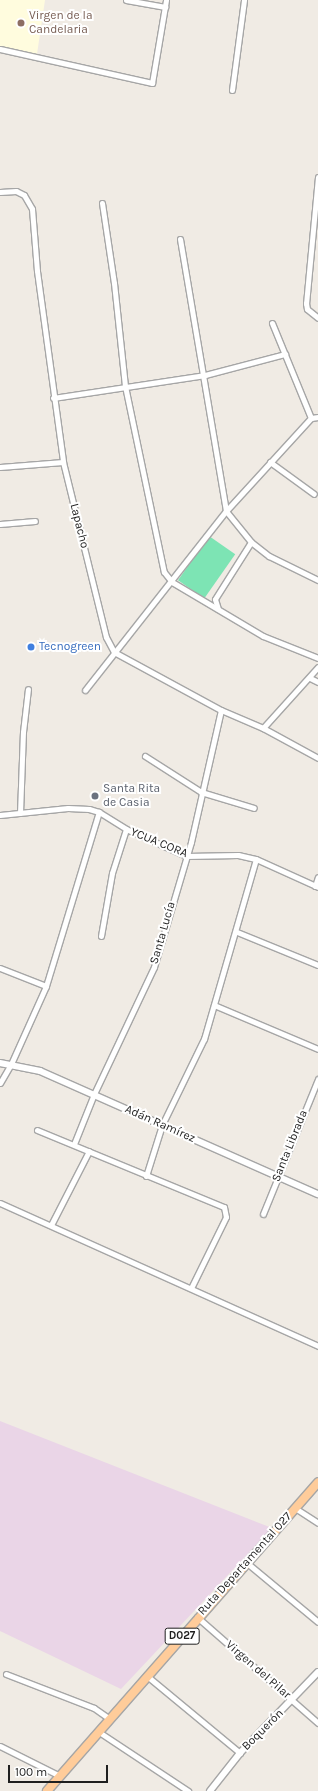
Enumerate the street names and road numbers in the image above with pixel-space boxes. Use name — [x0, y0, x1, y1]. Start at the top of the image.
street label: Lapacho — [66, 502, 92, 550]
street label: YCUA CORA — [128, 825, 190, 861]
street label: Santa Lucía — [147, 900, 179, 966]
street label: Adán Ramírez — [123, 1102, 197, 1146]
street label: Santa Librada — [269, 1108, 311, 1184]
street label: Ruta Departamental 027 — [195, 1510, 295, 1618]
road number: D027 — [164, 1627, 200, 1645]
street label: Virgen del Pilar — [223, 1638, 293, 1702]
street label: Boquerón — [239, 1706, 287, 1754]

